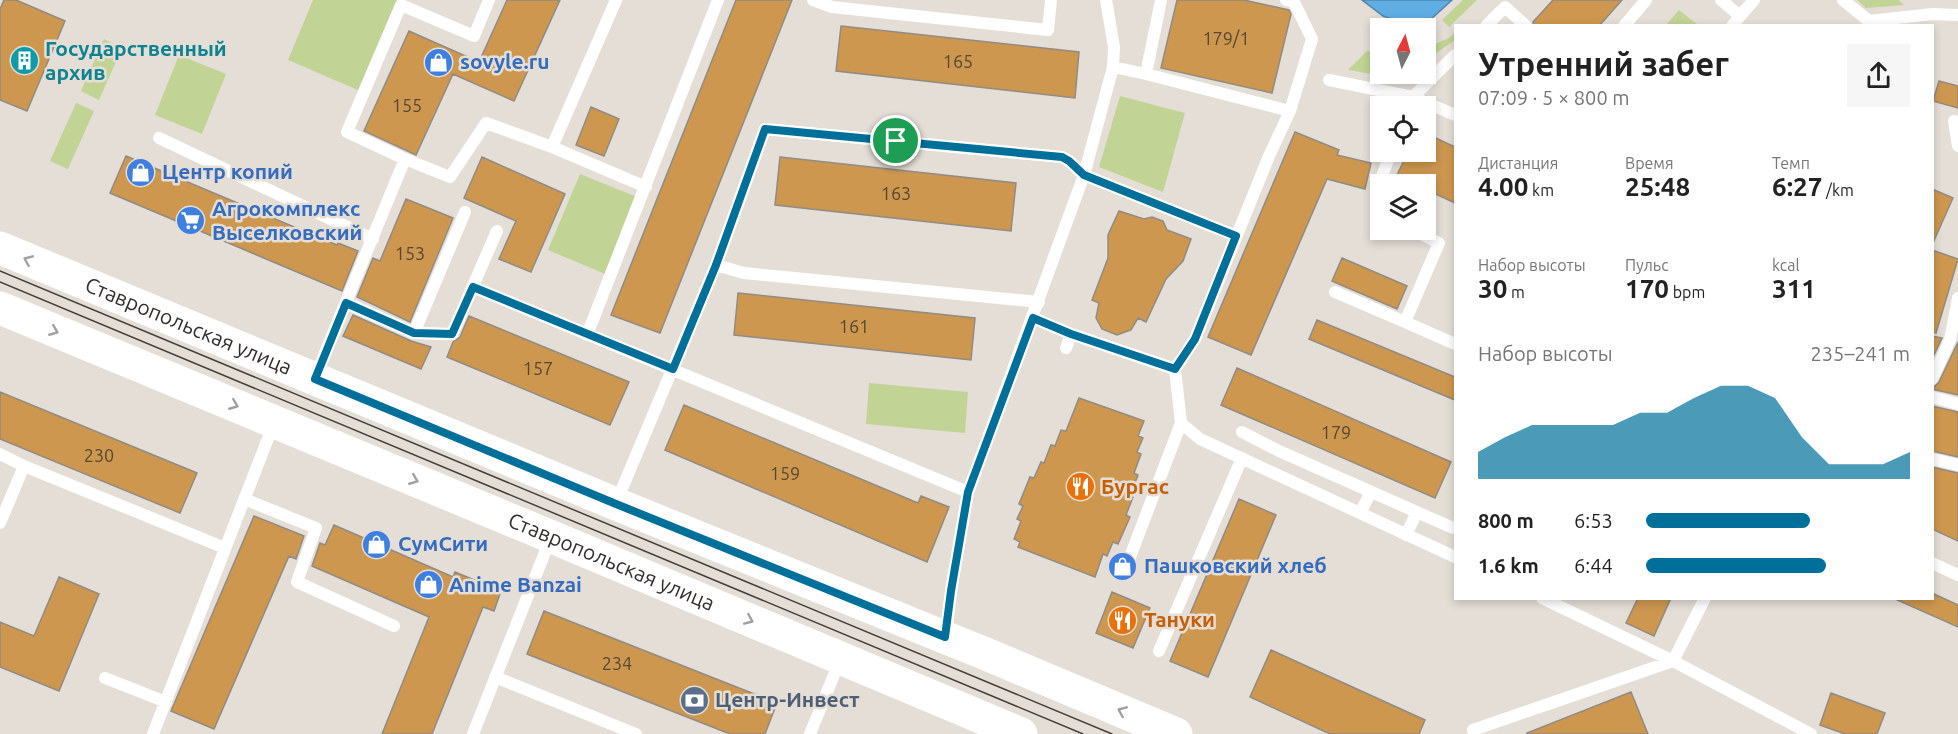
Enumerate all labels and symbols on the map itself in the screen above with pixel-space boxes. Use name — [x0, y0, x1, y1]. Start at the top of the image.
north arrow — [1370, 18, 1436, 84]
house number: 179/1 — [1202, 28, 1250, 48]
place label: Государственный архив — [45, 36, 227, 84]
building icon: Государственный архив — [8, 45, 40, 77]
shop icon: sovyle.ru — [423, 46, 455, 78]
place label: sovyle.ru — [460, 49, 550, 73]
house number: 165 — [943, 51, 973, 71]
house number: 155 — [392, 95, 422, 115]
pin — [870, 115, 921, 166]
shop icon: Центр копий — [125, 156, 157, 188]
place label: Центр копий — [162, 159, 293, 183]
house number: 163 — [881, 183, 911, 203]
place label: Агрокомплекс Выселковский — [212, 196, 362, 244]
supermarket icon: Агрокомплекс Выселковский — [175, 205, 207, 237]
house number: 153 — [395, 243, 425, 263]
one-way arrow — [23, 255, 34, 267]
street label: Ставропольская улица — [82, 272, 296, 379]
house number: 161 — [839, 316, 869, 336]
one-way arrow — [48, 324, 59, 336]
house number: 157 — [523, 358, 553, 378]
one-way arrow — [228, 398, 239, 410]
house number: 179 — [1321, 422, 1351, 442]
house number: 230 — [84, 445, 114, 465]
house number: 159 — [770, 463, 800, 483]
restaurant icon: Бургас — [1064, 471, 1096, 503]
one-way arrow — [408, 473, 419, 485]
place label: Бургас — [1101, 474, 1169, 498]
street label: Ставропольская улица — [505, 507, 718, 615]
shop icon: СумСити — [361, 528, 393, 560]
place label: СумСити — [398, 531, 488, 555]
shop icon: Пашковский хлеб — [1107, 550, 1139, 582]
place label: Пашковский хлеб — [1144, 553, 1327, 577]
shop icon: Anime Banzai — [412, 569, 444, 601]
place label: Anime Banzai — [449, 572, 582, 596]
restaurant icon: Тануки — [1107, 604, 1139, 636]
place label: Тануки — [1144, 607, 1215, 631]
one-way arrow — [743, 613, 754, 625]
house number: 234 — [602, 653, 632, 673]
bank icon: Центр-Инвест — [678, 684, 710, 716]
place label: Центр-Инвест — [715, 687, 860, 711]
one-way arrow — [1118, 706, 1129, 718]

